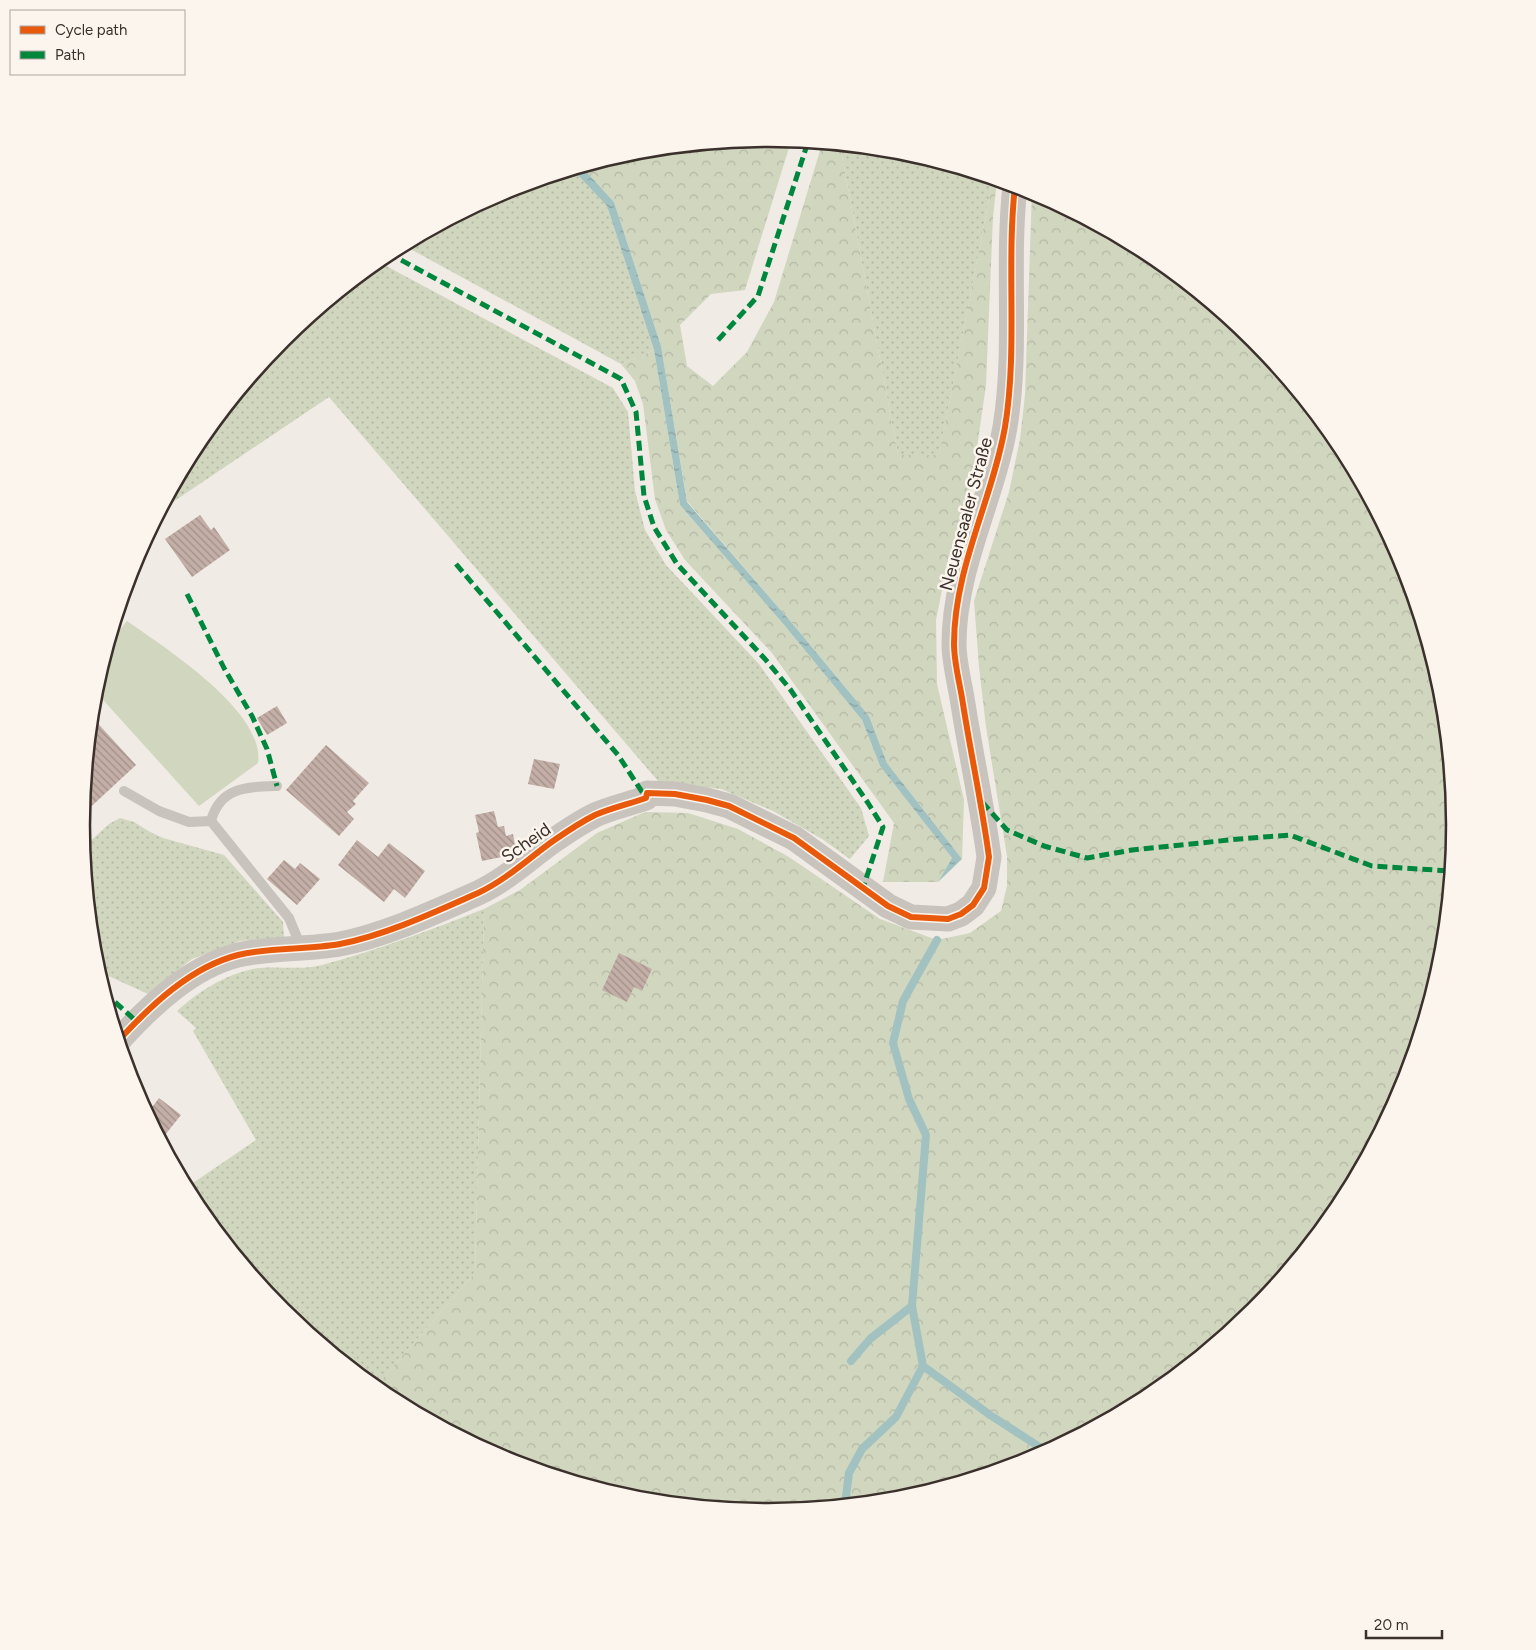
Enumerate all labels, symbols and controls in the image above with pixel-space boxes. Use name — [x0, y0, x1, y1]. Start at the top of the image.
legend — [10, 10, 185, 75]
text: Cycle path — [55, 21, 127, 39]
text: Path — [55, 46, 85, 64]
street label: Neuensaaler Straße — [935, 435, 997, 593]
street label: Scheid — [497, 818, 555, 868]
scale bar — [1366, 1608, 1442, 1640]
text: 20 m — [1374, 1616, 1408, 1634]

